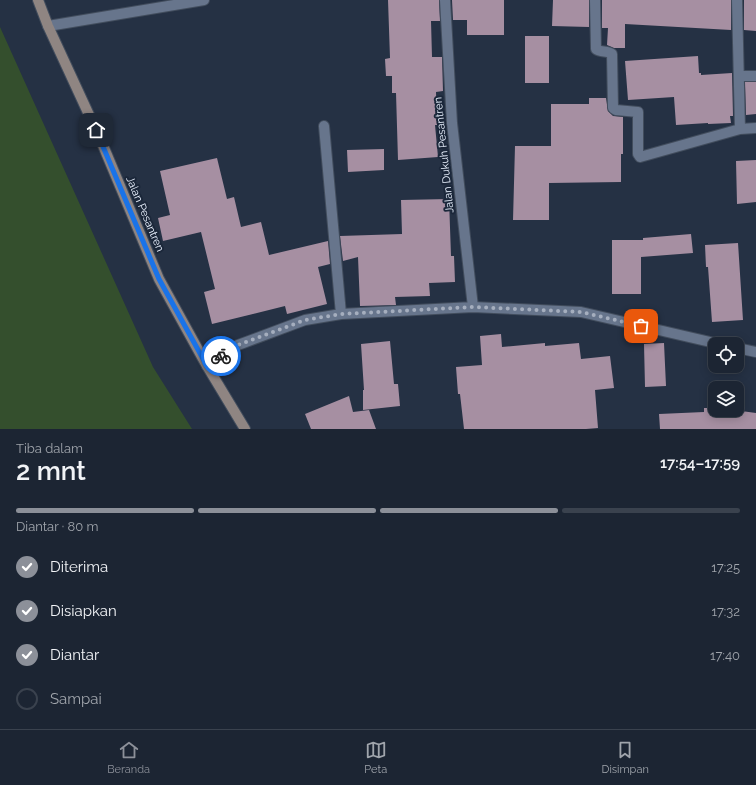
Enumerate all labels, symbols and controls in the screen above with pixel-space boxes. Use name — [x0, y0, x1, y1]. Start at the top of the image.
street label: Jalan Dukuh Pesantren — [431, 96, 457, 214]
pin — [79, 113, 113, 147]
icon: home — [85, 119, 107, 141]
street label: Jalan Pesantren — [123, 174, 167, 254]
pin — [624, 309, 658, 343]
icon: bag — [630, 315, 652, 337]
courier — [201, 336, 241, 376]
map controls — [708, 337, 744, 417]
button: locate — [708, 337, 744, 373]
icon: bike — [210, 345, 232, 367]
button: layers — [708, 381, 744, 417]
text: Tiba dalam — [16, 441, 83, 456]
text: 17:54–17:59 — [660, 454, 740, 472]
text: 2 mnt — [16, 456, 86, 486]
text: Diantar · 80 m — [16, 519, 98, 534]
icon: check — [16, 556, 38, 578]
text: Diterima — [50, 558, 108, 576]
text: 17:25 — [711, 560, 740, 575]
icon: check — [16, 600, 38, 622]
text: Disiapkan — [50, 602, 117, 620]
text: 17:32 — [711, 604, 740, 619]
icon: check — [16, 644, 38, 666]
text: Diantar — [50, 646, 99, 664]
text: 17:40 — [710, 648, 740, 663]
text: Sampai — [50, 690, 102, 708]
tab: Beranda — [107, 739, 150, 776]
tab: Peta — [364, 739, 387, 776]
tab: Disimpan — [602, 739, 649, 776]

